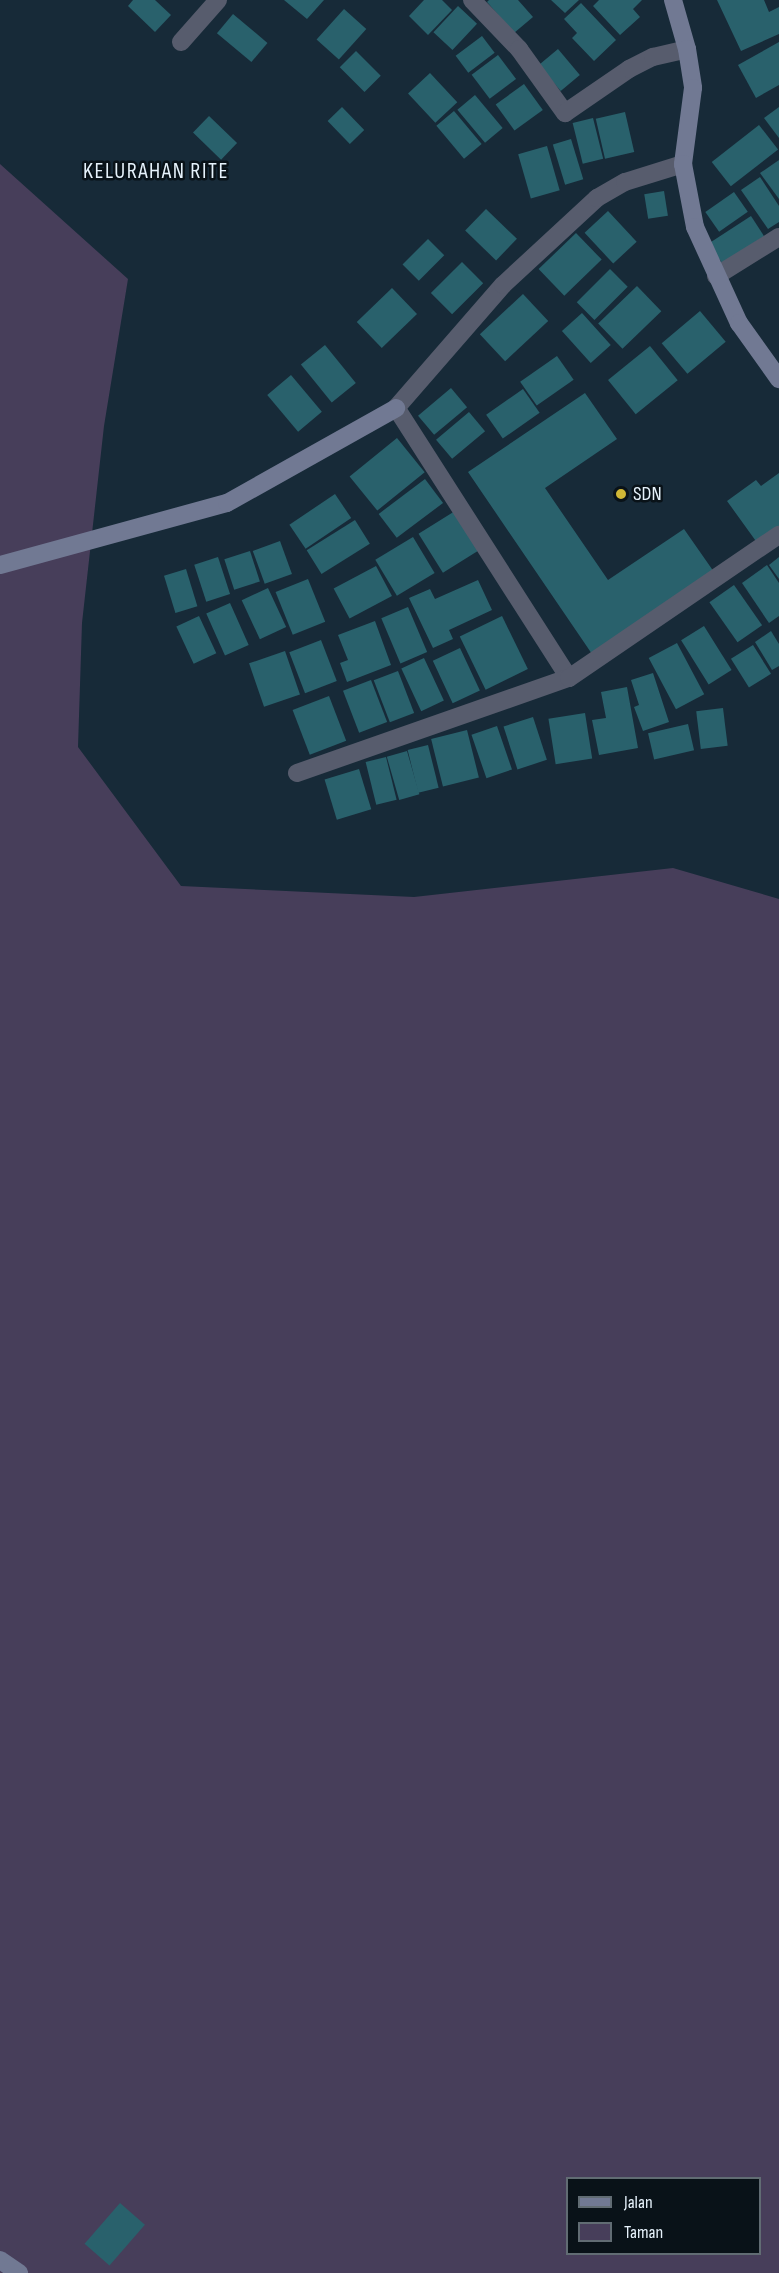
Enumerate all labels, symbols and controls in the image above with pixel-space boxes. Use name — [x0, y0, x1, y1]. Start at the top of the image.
district label: KELURAHAN RITE — [83, 159, 229, 185]
place label: SDN — [633, 482, 662, 506]
marker: SDN — [614, 487, 628, 501]
legend — [566, 2177, 761, 2255]
text: Jalan — [624, 2192, 653, 2213]
text: Taman — [624, 2222, 663, 2243]

